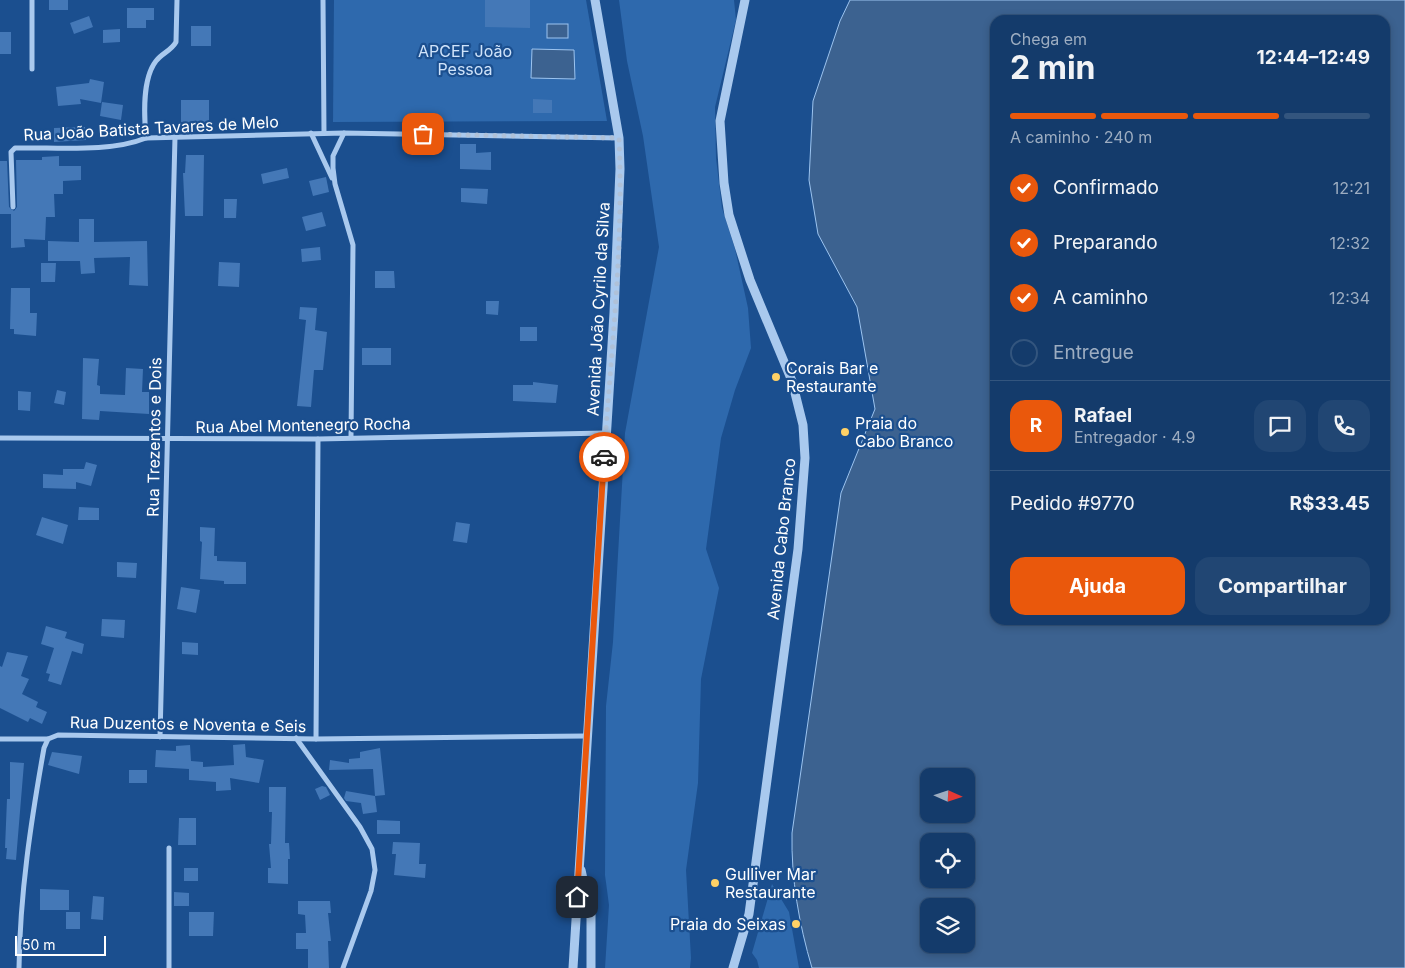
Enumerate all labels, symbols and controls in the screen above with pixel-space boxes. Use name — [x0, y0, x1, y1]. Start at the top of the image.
text: Chega em — [1010, 29, 1087, 49]
park label: APCEF João Pessoa — [418, 41, 512, 79]
text: 12:44–12:49 — [1257, 46, 1370, 69]
text: 2 min — [1010, 48, 1096, 87]
street label: Rua João Batista Tavares de Melo — [23, 111, 279, 145]
pin — [402, 113, 444, 155]
icon: bag — [409, 120, 437, 148]
text: A caminho · 240 m — [1010, 127, 1152, 147]
icon: check — [1010, 174, 1038, 202]
text: Confirmado — [1053, 176, 1159, 199]
text: 12:21 — [1333, 178, 1370, 198]
street label: Avenida João Cyrilo da Silva — [582, 201, 614, 417]
icon: check — [1010, 229, 1038, 257]
text: Preparando — [1053, 231, 1158, 254]
text: 12:32 — [1329, 233, 1370, 253]
icon: check — [1010, 284, 1038, 312]
text: A caminho — [1053, 286, 1148, 309]
text: 12:34 — [1329, 288, 1370, 308]
text: Entregue — [1053, 341, 1134, 364]
street label: Rua Trezentos e Dois — [143, 357, 165, 517]
place label: Corais Bar e Restaurante — [786, 358, 878, 396]
marker: Corais Bar e Restaurante — [770, 371, 782, 383]
button: chat — [1254, 400, 1306, 452]
button: phone — [1318, 400, 1370, 452]
text: Rafael — [1074, 404, 1132, 427]
street label: Rua Abel Montenegro Rocha — [195, 413, 411, 437]
place label: Praia do Cabo Branco — [855, 413, 953, 451]
text: R — [1030, 414, 1042, 437]
marker: Praia do Cabo Branco — [839, 426, 851, 438]
text: Entregador · 4.9 — [1074, 427, 1195, 447]
courier — [579, 432, 629, 482]
icon: car — [590, 443, 618, 471]
street label: Avenida Cabo Branco — [763, 457, 799, 621]
text: Pedido #9770 — [1010, 492, 1135, 515]
text: R$33.45 — [1290, 492, 1370, 515]
button: Ajuda — [1010, 557, 1185, 615]
button: Compartilhar — [1195, 557, 1370, 615]
street label: Rua Duzentos e Noventa e Seis — [70, 712, 306, 736]
north arrow — [920, 768, 975, 822]
map controls — [920, 768, 975, 953]
button: locate — [920, 833, 975, 888]
place label: Gulliver Mar Restaurante — [725, 864, 816, 902]
pin — [556, 876, 598, 918]
marker: Gulliver Mar Restaurante — [709, 877, 721, 889]
icon: home — [563, 883, 591, 911]
button: layers — [920, 898, 975, 953]
place label: Praia do Seixas — [670, 914, 786, 934]
marker: Praia do Seixas — [790, 918, 802, 930]
scale bar — [15, 933, 106, 956]
text: 50 m — [22, 936, 56, 953]

